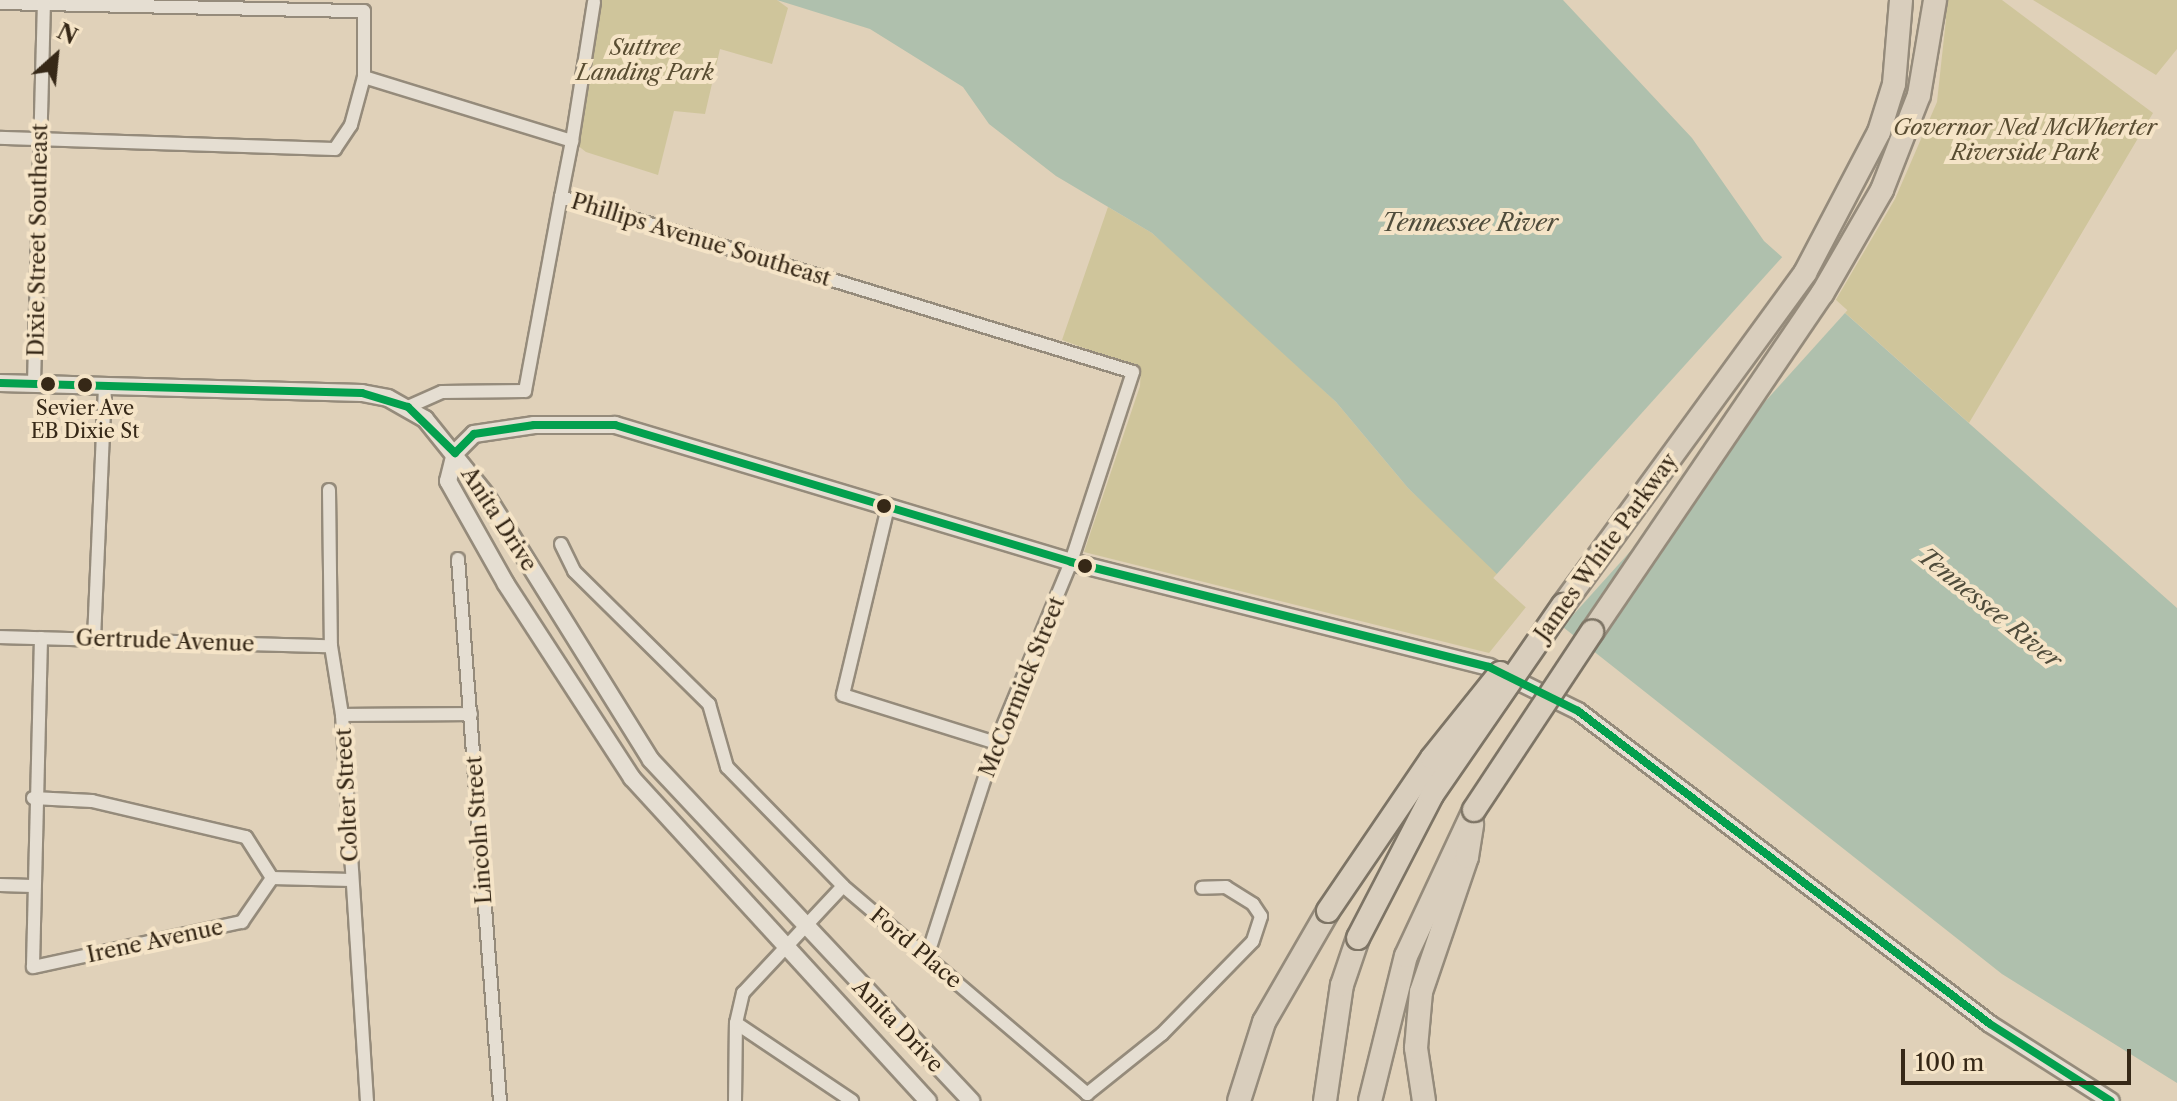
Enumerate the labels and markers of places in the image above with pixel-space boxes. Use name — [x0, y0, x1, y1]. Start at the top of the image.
unlabelled marker — [40, 376, 56, 392]
marker: Sevier Ave EB Dixie St — [77, 377, 93, 393]
place label: Sevier Ave EB Dixie St — [31, 396, 139, 443]
unlabelled marker — [876, 498, 892, 514]
unlabelled marker — [1077, 558, 1093, 574]

